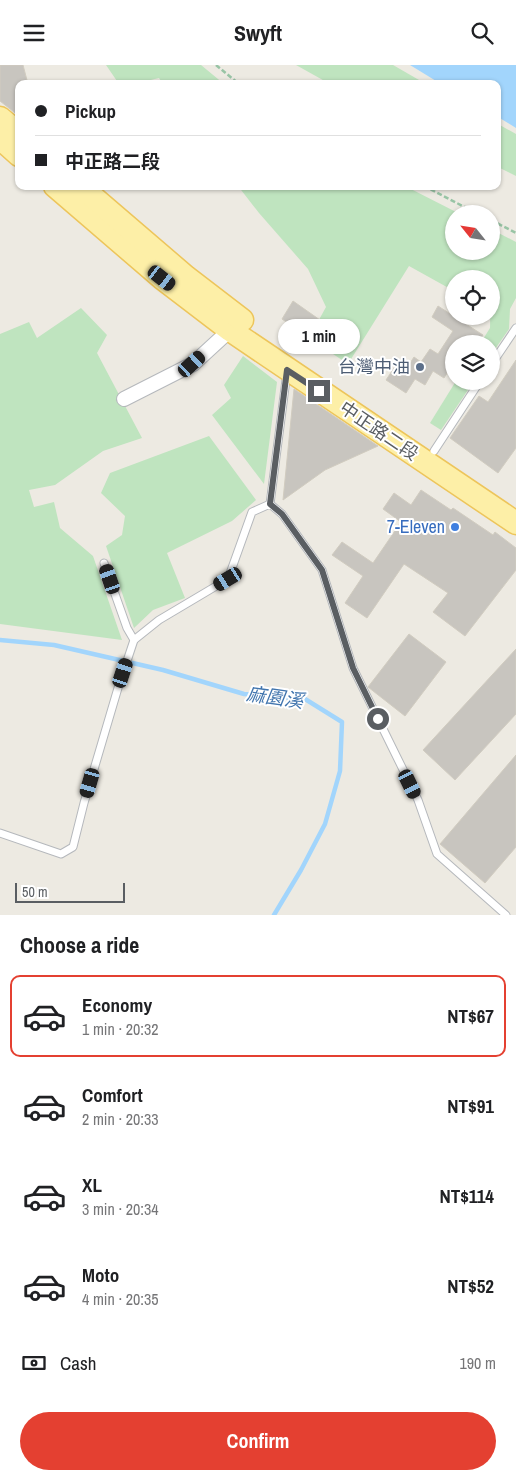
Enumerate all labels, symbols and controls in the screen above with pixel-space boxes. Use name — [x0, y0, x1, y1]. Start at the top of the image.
text: Swyft — [234, 18, 282, 48]
icon: menu — [20, 19, 48, 47]
icon: search — [468, 19, 496, 47]
text: Pickup — [65, 98, 116, 124]
text: 中正路二段 — [65, 148, 160, 174]
north arrow — [445, 205, 500, 260]
map controls — [445, 205, 500, 390]
car — [145, 263, 178, 293]
button: locate — [445, 270, 500, 325]
callout: 1 min — [278, 319, 360, 353]
text: 1 min — [302, 325, 336, 347]
button: layers — [445, 335, 500, 390]
car — [175, 348, 208, 380]
place label: 台灣中油 — [338, 354, 410, 379]
marker: 台灣中油 — [414, 361, 426, 373]
route end — [308, 380, 330, 402]
street label: 中正路二段 — [335, 395, 424, 466]
place label: 7-Eleven — [387, 514, 445, 539]
marker: 7-Eleven — [449, 521, 461, 533]
car — [98, 562, 121, 596]
car — [211, 565, 244, 593]
car — [111, 656, 134, 690]
water label: 麻園溪 — [245, 680, 308, 714]
route start — [367, 708, 389, 730]
car — [78, 767, 101, 799]
car — [396, 767, 423, 801]
scale bar — [15, 880, 125, 903]
text: 50 m — [22, 883, 48, 901]
text: Choose a ride — [20, 930, 139, 960]
text: Economy — [82, 992, 152, 1018]
icon: car — [22, 994, 67, 1039]
text: NT$67 — [447, 1003, 494, 1029]
text: 1 min · 20:32 — [82, 1018, 159, 1040]
text: Comfort — [82, 1082, 143, 1108]
icon: car — [22, 1084, 67, 1129]
text: NT$91 — [447, 1093, 494, 1119]
text: 2 min · 20:33 — [82, 1108, 159, 1130]
text: XL — [82, 1172, 102, 1198]
icon: car — [22, 1174, 67, 1219]
text: NT$114 — [439, 1183, 494, 1209]
text: 3 min · 20:34 — [82, 1198, 159, 1220]
text: Moto — [82, 1262, 119, 1288]
icon: car — [22, 1264, 67, 1309]
text: NT$52 — [447, 1273, 494, 1299]
text: 4 min · 20:35 — [82, 1288, 159, 1310]
icon: cash — [20, 1349, 48, 1377]
text: Cash — [60, 1350, 96, 1376]
text: 190 m — [460, 1352, 496, 1374]
button: Confirm — [20, 1412, 496, 1470]

